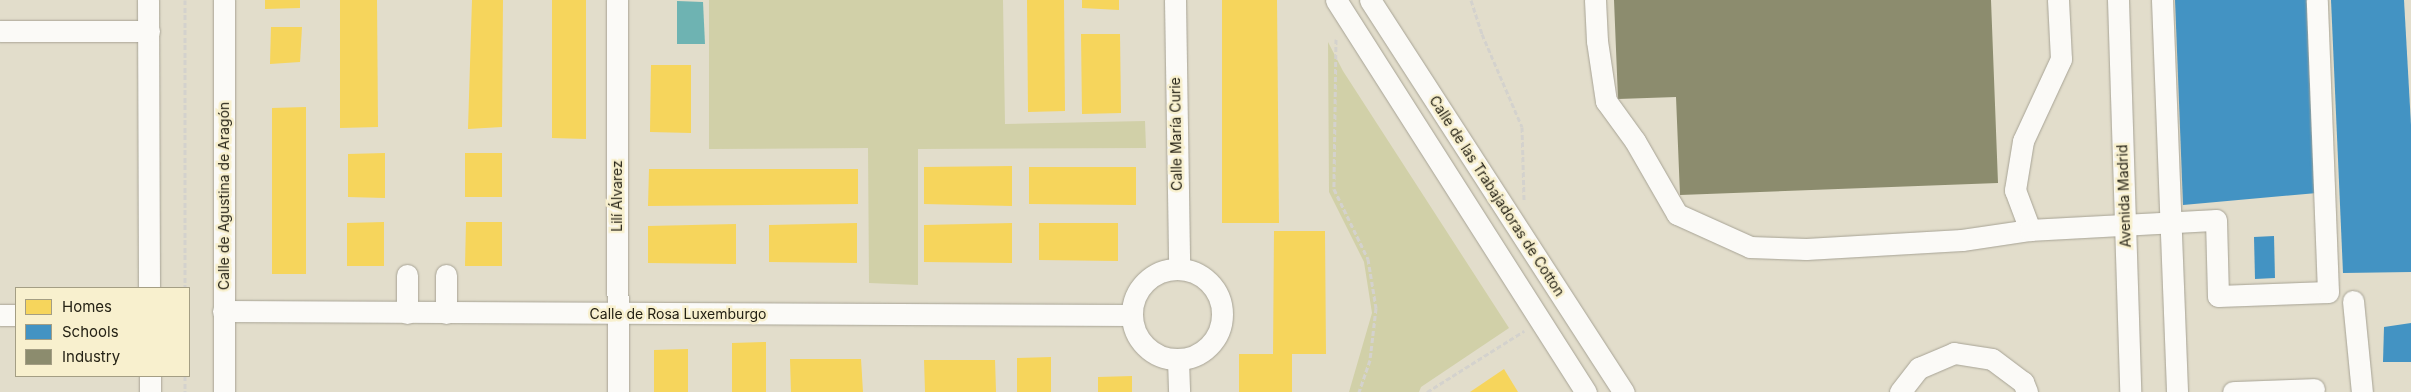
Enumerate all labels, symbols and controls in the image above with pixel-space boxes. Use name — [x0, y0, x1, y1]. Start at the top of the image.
street label: Calle María Curie — [1167, 77, 1185, 191]
street label: Calle de las Trabajadoras de Cotton — [1426, 93, 1568, 299]
street label: Calle de Agustina de Aragón — [216, 102, 232, 290]
street label: Avenida Madrid — [2114, 144, 2134, 248]
street label: Lilí Álvarez — [609, 160, 625, 232]
legend — [15, 287, 190, 377]
text: Homes — [62, 297, 112, 316]
street label: Calle de Rosa Luxemburgo — [590, 306, 766, 322]
text: Schools — [62, 322, 119, 341]
text: Industry — [62, 347, 120, 366]

